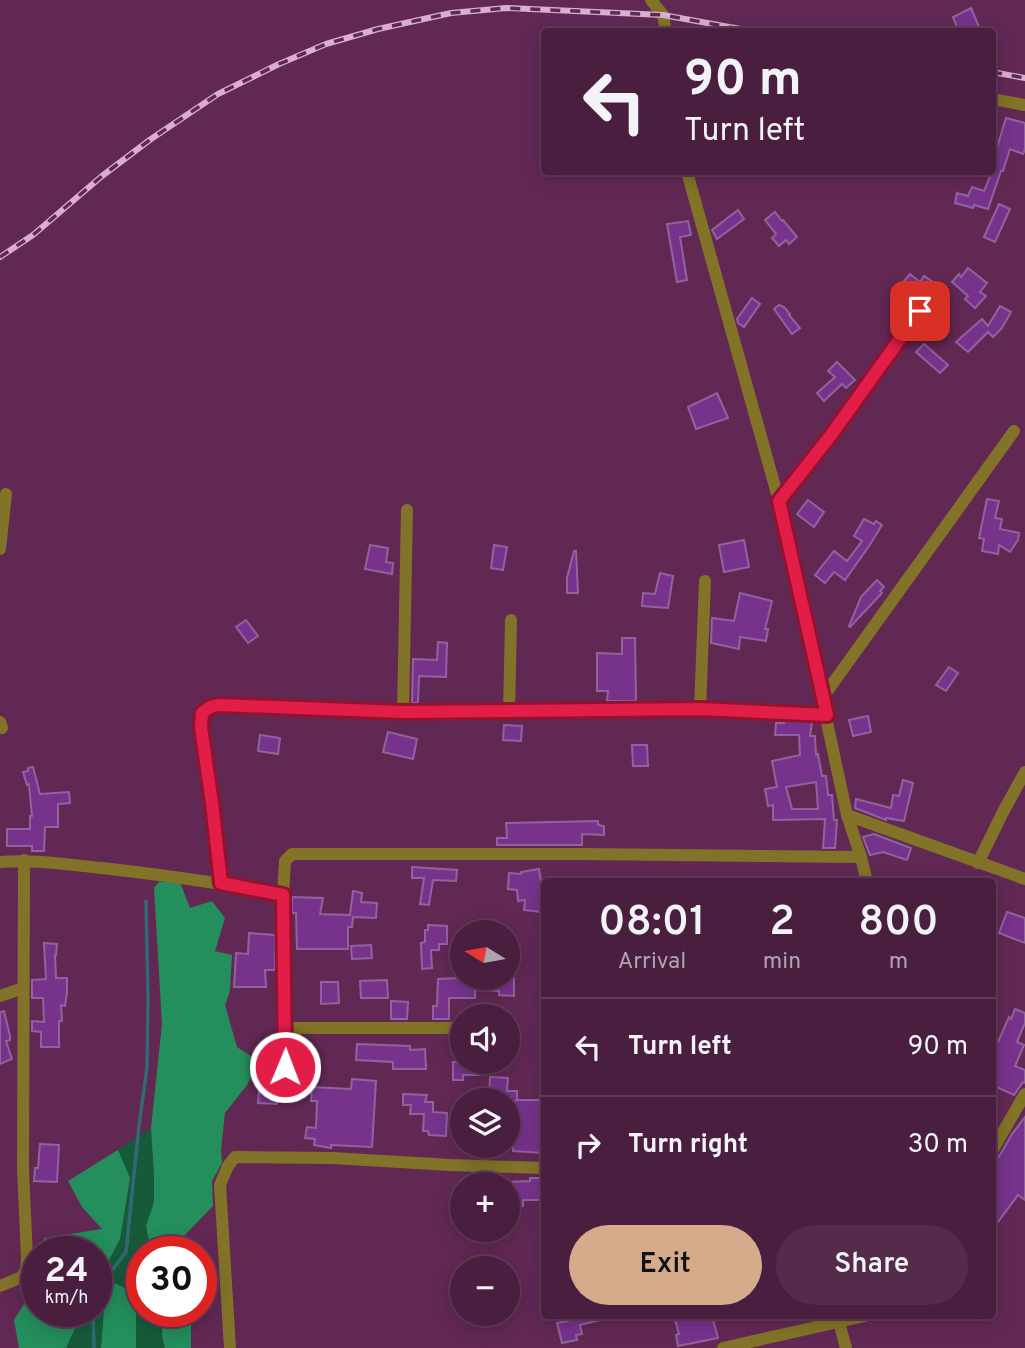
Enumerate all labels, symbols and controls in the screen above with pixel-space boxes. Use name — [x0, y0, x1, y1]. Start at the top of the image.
text: 90 m — [684, 51, 802, 113]
icon: left — [569, 56, 660, 147]
text: Turn left — [684, 112, 805, 152]
pin — [890, 281, 950, 341]
icon: arrive — [901, 292, 939, 330]
text: 08:01 — [598, 897, 706, 950]
text: 2 — [769, 897, 795, 950]
text: 800 — [858, 897, 939, 950]
north arrow — [450, 920, 520, 990]
map controls — [450, 920, 520, 1326]
text: Arrival — [618, 948, 686, 977]
text: min — [763, 948, 801, 977]
text: m — [889, 948, 908, 977]
button: sound — [450, 1004, 520, 1074]
icon: left — [569, 1028, 607, 1066]
position arrow — [248, 1030, 322, 1104]
text: Turn left — [628, 1031, 732, 1064]
text: 90 m — [908, 1031, 968, 1064]
button: layers — [450, 1088, 520, 1158]
icon: right — [569, 1126, 607, 1164]
text: Turn right — [628, 1129, 748, 1162]
text: 30 m — [908, 1129, 968, 1162]
button: + — [450, 1172, 520, 1242]
button: Exit — [569, 1225, 762, 1305]
button: Share — [776, 1225, 968, 1305]
speed limit sign: 30 — [126, 1236, 217, 1327]
text: 24 — [45, 1250, 88, 1294]
button: − — [450, 1256, 520, 1326]
text: km/h — [45, 1287, 88, 1310]

